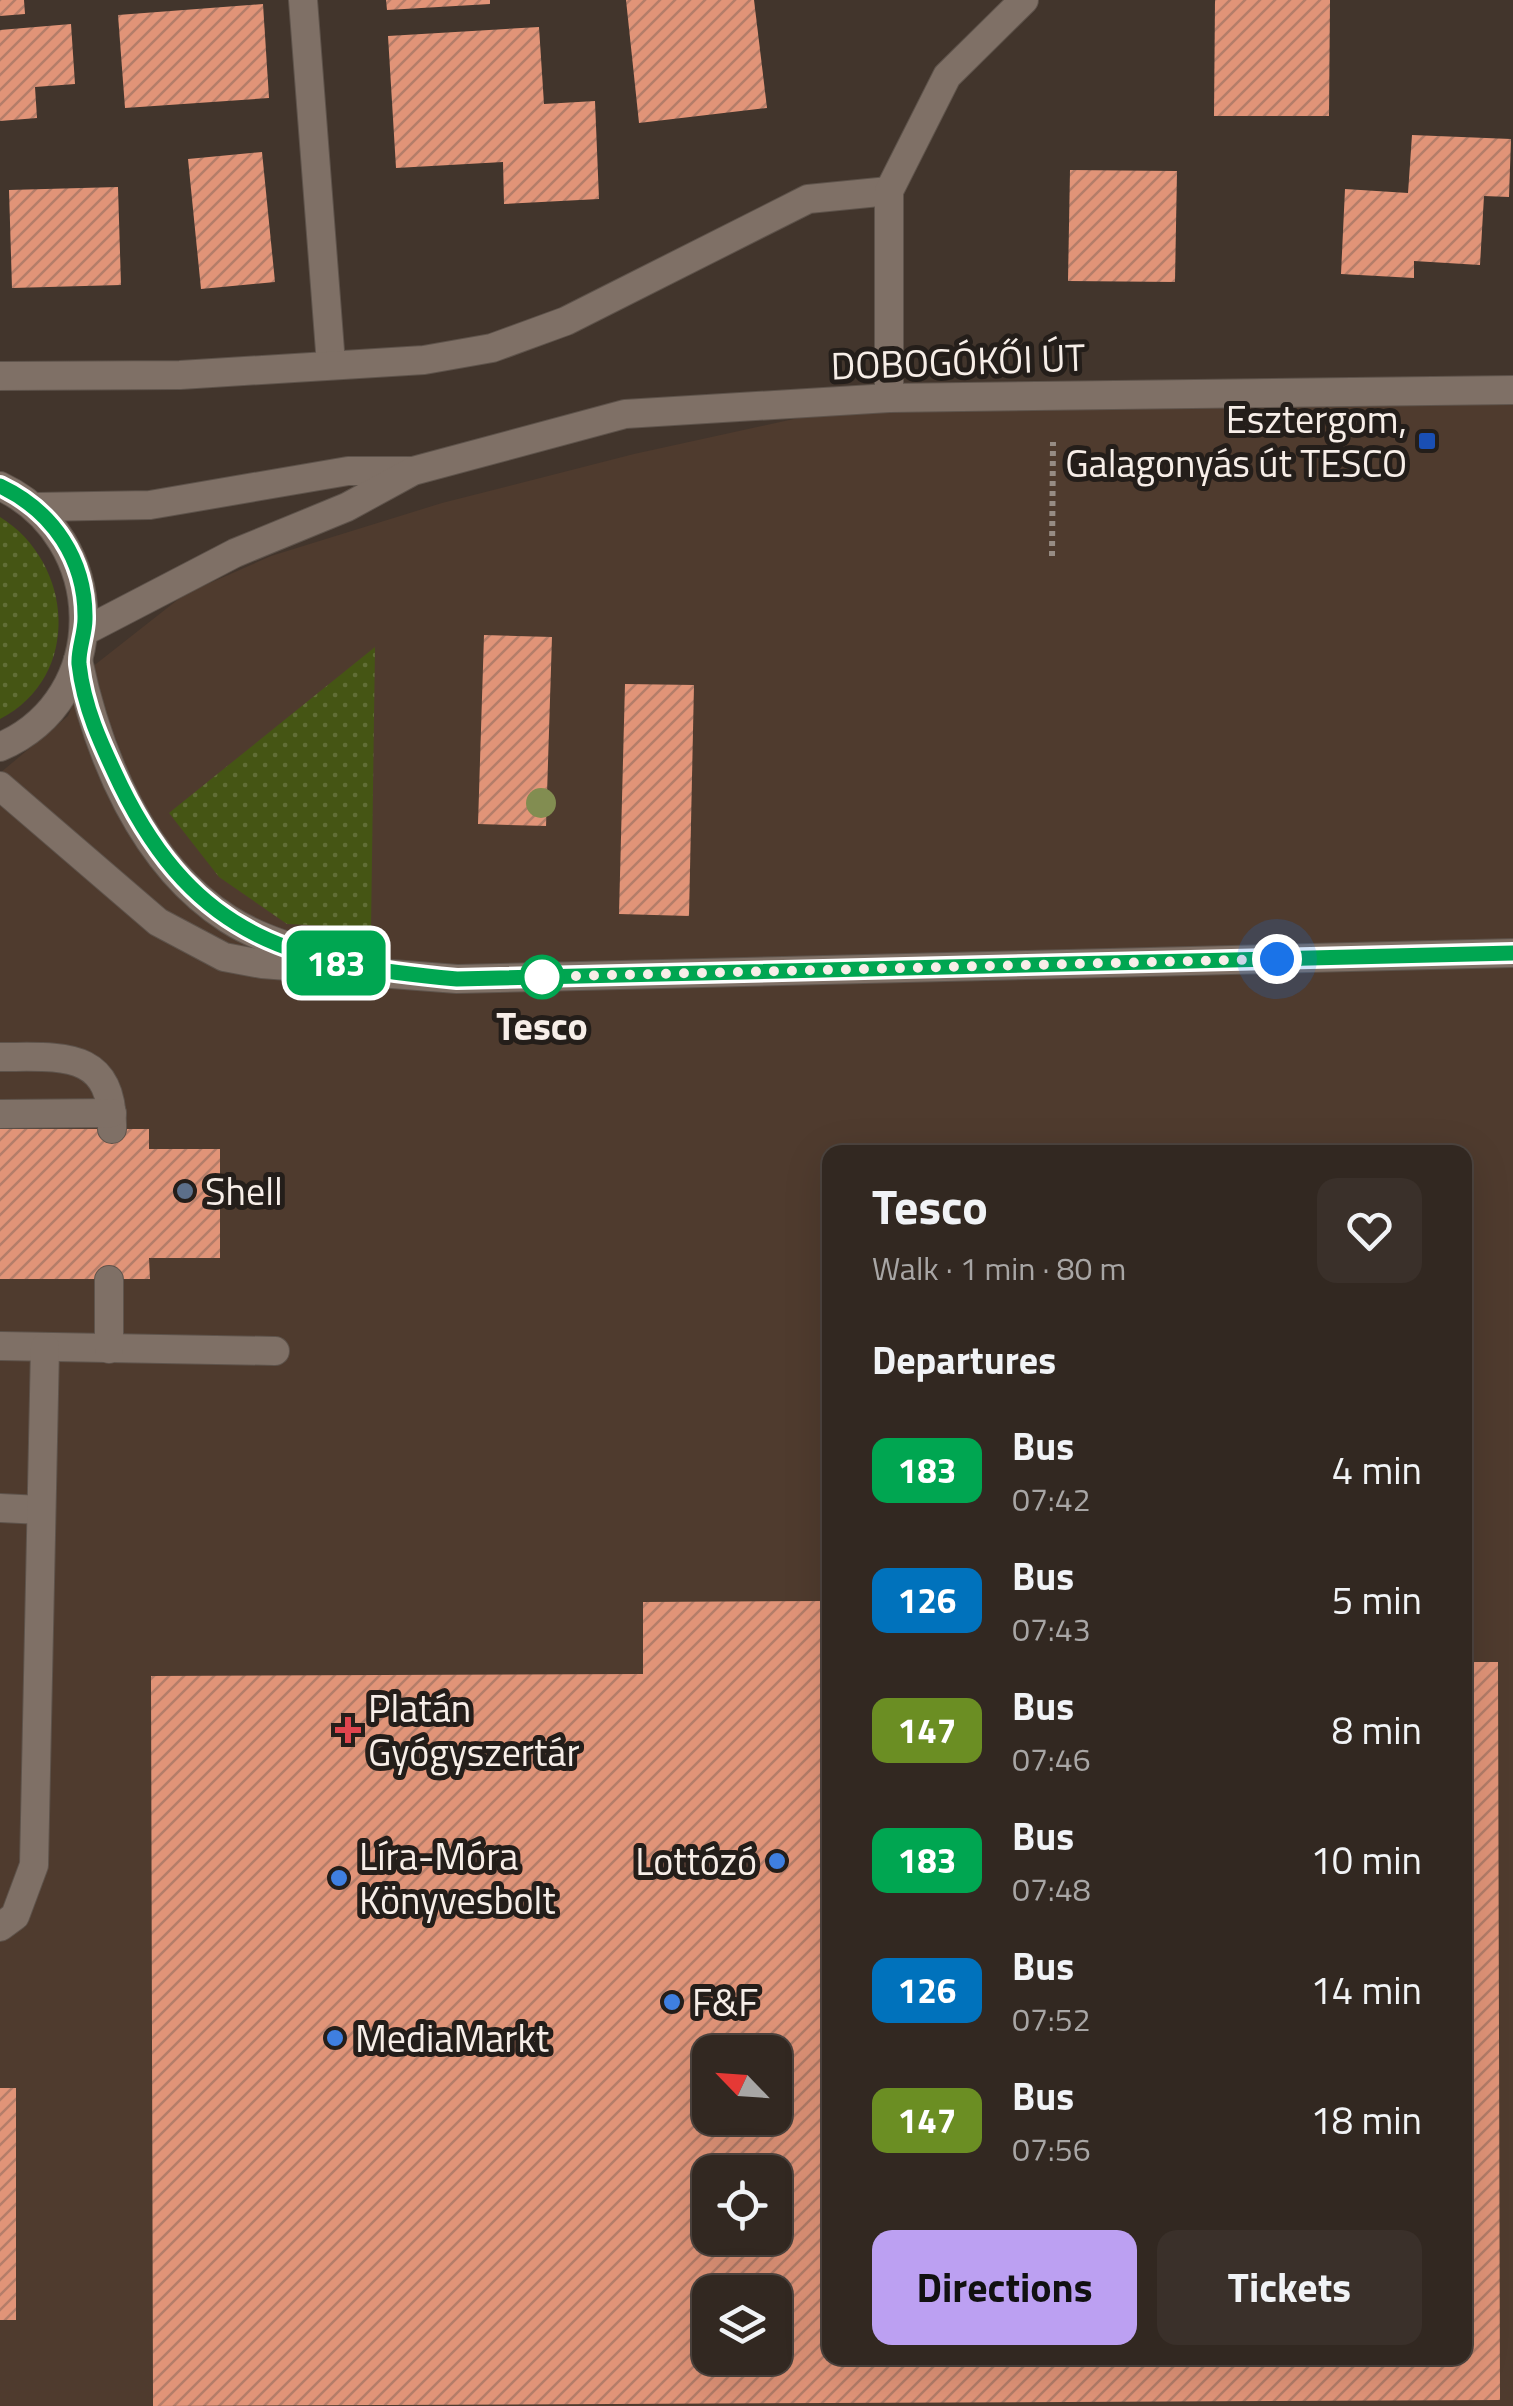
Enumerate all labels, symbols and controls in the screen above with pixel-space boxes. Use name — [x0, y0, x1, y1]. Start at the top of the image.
street label: DOBOGÓKŐI ÚT — [830, 328, 1086, 394]
place label: Esztergom, Galagonyás út TESCO — [1065, 390, 1407, 492]
marker: Esztergom, Galagonyás út TESCO — [1416, 430, 1438, 452]
line badge: 183 — [278, 930, 394, 996]
your location — [1252, 934, 1302, 984]
text: 183 — [307, 936, 365, 990]
marker: Tesco — [521, 956, 563, 998]
place label: Tesco — [496, 997, 588, 1055]
place label: Shell — [205, 1162, 283, 1220]
text: Tesco — [872, 1170, 988, 1243]
button: heart — [1317, 1178, 1422, 1283]
marker: Shell — [174, 1180, 196, 1202]
text: Walk · 1 min · 80 m — [872, 1244, 1126, 1292]
text: Departures — [872, 1331, 1056, 1389]
text: Bus — [1012, 1417, 1074, 1475]
text: 4 min — [1332, 1441, 1422, 1499]
text: 183 — [898, 1443, 956, 1497]
text: 07:42 — [1012, 1475, 1091, 1523]
text: Bus — [1012, 1547, 1074, 1605]
text: 5 min — [1332, 1571, 1422, 1629]
text: 126 — [898, 1573, 956, 1627]
text: 07:43 — [1012, 1605, 1091, 1653]
text: Bus — [1012, 1677, 1074, 1735]
place label: Platán Gyógyszertár — [368, 1679, 580, 1781]
text: 8 min — [1332, 1701, 1422, 1759]
text: 147 — [898, 1703, 956, 1757]
marker: Platán Gyógyszertár — [337, 1719, 359, 1741]
text: 07:46 — [1012, 1735, 1091, 1783]
text: Bus — [1012, 1807, 1074, 1865]
place label: Líra-Móra Könyvesbolt — [359, 1827, 556, 1929]
text: 10 min — [1311, 1831, 1422, 1889]
place label: Lottózó — [635, 1832, 757, 1890]
text: 183 — [898, 1833, 956, 1887]
marker: Lottózó — [766, 1850, 788, 1872]
text: 07:48 — [1012, 1865, 1091, 1913]
marker: Líra-Móra Könyvesbolt — [328, 1867, 350, 1889]
text: Bus — [1012, 1937, 1074, 1995]
text: 14 min — [1311, 1961, 1422, 2019]
text: 126 — [898, 1963, 956, 2017]
place label: F&F — [692, 1973, 758, 2031]
marker: F&F — [661, 1991, 683, 2013]
text: 07:52 — [1012, 1995, 1091, 2043]
place label: MediaMarkt — [355, 2009, 549, 2067]
marker: MediaMarkt — [324, 2027, 346, 2049]
north arrow — [692, 2035, 792, 2135]
map controls — [692, 2035, 792, 2375]
text: Bus — [1012, 2067, 1074, 2125]
text: 18 min — [1311, 2091, 1422, 2149]
text: 147 — [898, 2093, 956, 2147]
text: 07:56 — [1012, 2125, 1091, 2173]
button: locate — [692, 2155, 792, 2255]
button: Directions — [872, 2230, 1137, 2345]
button: Tickets — [1157, 2230, 1422, 2345]
button: layers — [692, 2275, 792, 2375]

